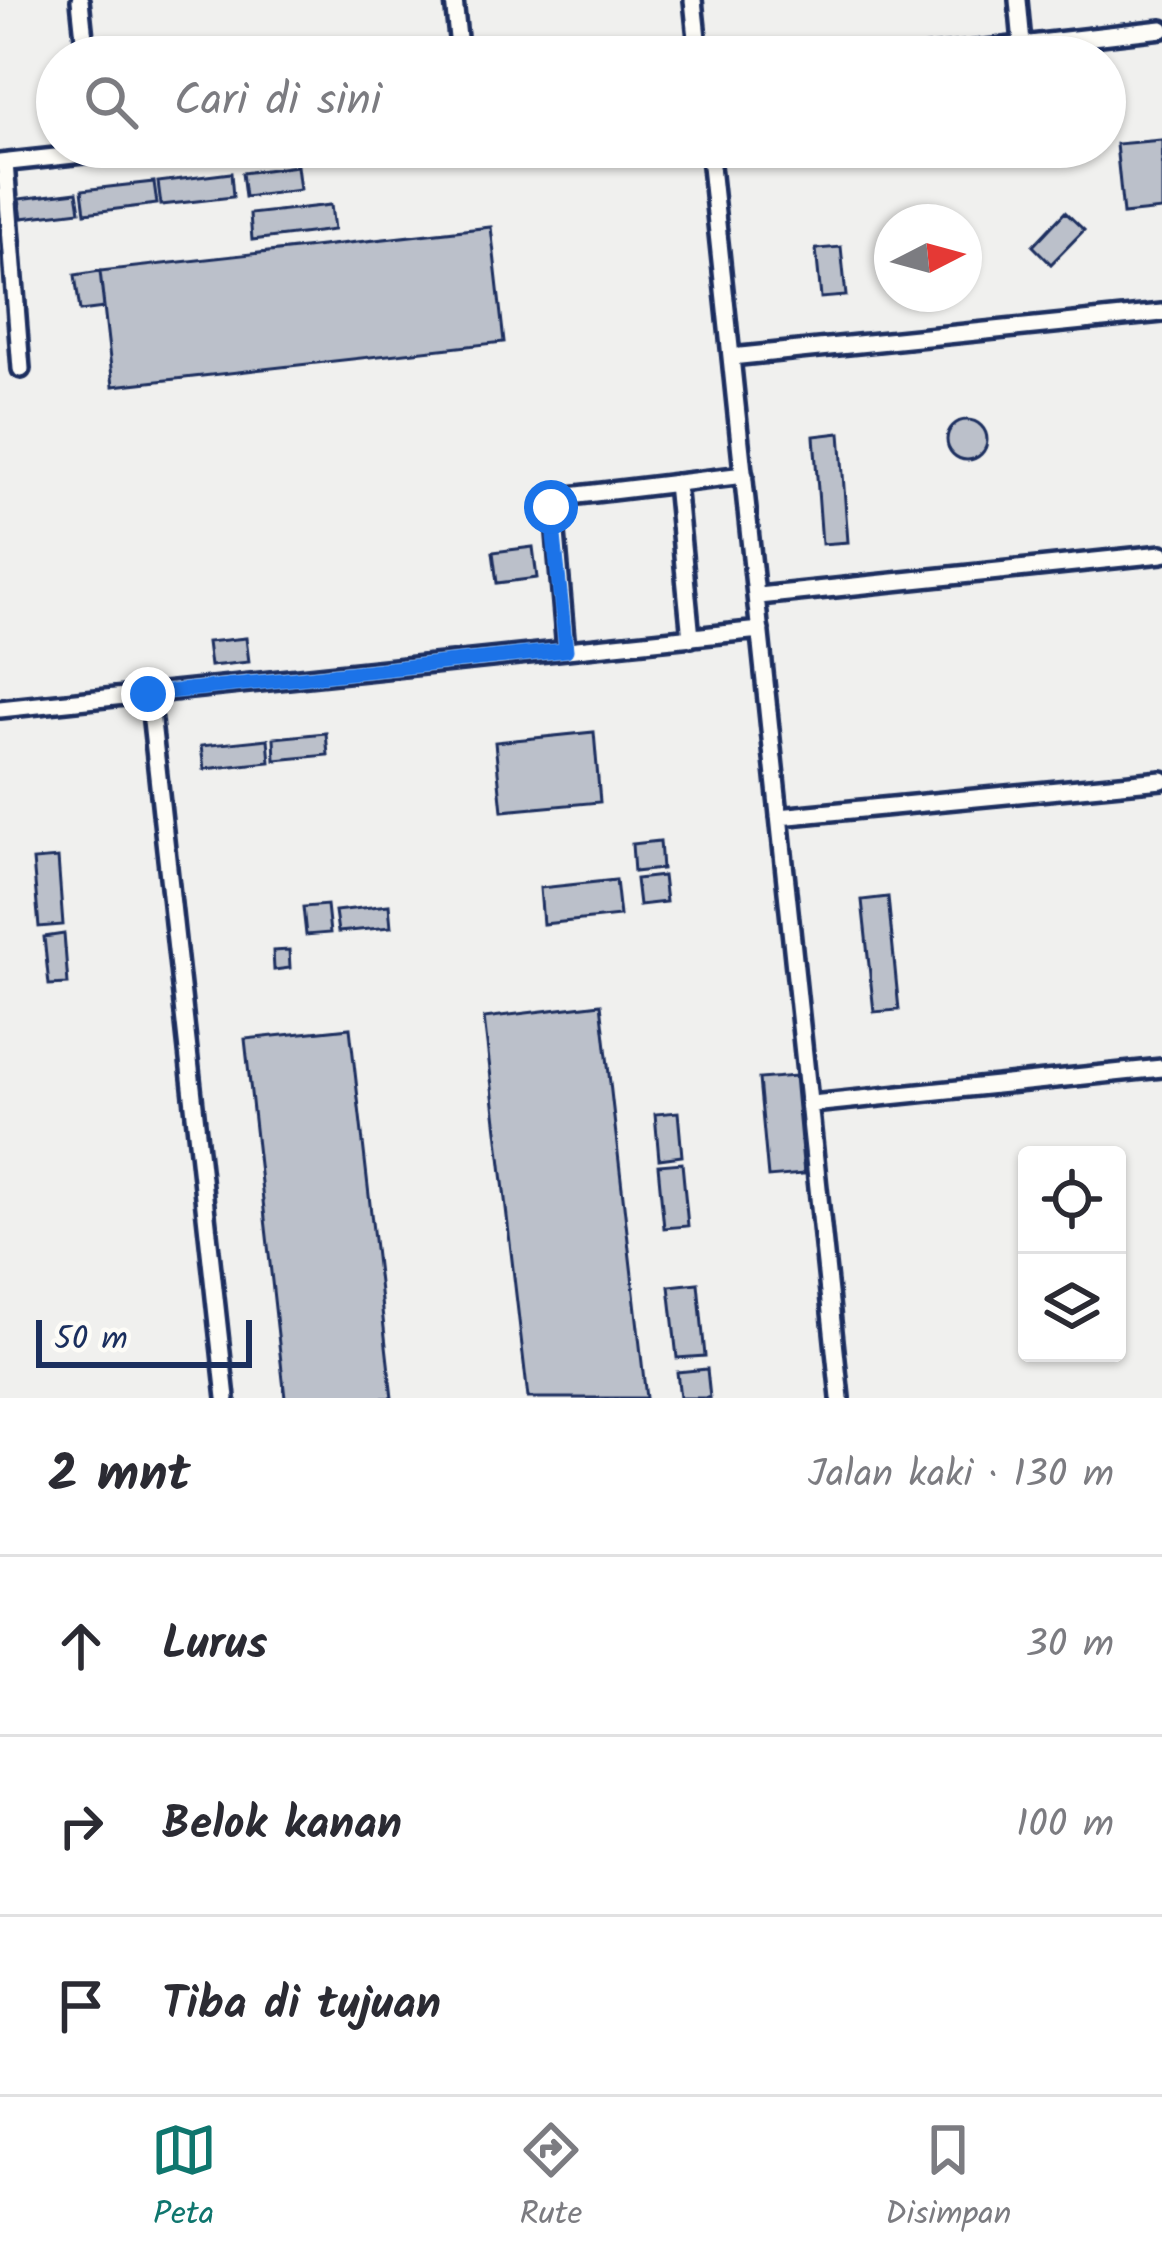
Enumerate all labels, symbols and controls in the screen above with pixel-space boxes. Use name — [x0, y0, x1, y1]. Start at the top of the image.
search box — [36, 36, 1126, 168]
text: Cari di sini — [174, 66, 382, 138]
icon: search — [78, 69, 144, 135]
north arrow — [874, 204, 982, 312]
route start — [524, 480, 578, 534]
route end — [121, 667, 175, 721]
map controls — [1018, 1146, 1126, 1362]
button: locate — [1018, 1146, 1126, 1254]
button: layers — [1018, 1254, 1126, 1362]
scale bar — [36, 1314, 252, 1367]
text: 50 m — [54, 1314, 128, 1367]
text: 2 mnt — [48, 1436, 190, 1517]
text: Jalan kaki · 130 m — [808, 1445, 1114, 1507]
text: Lurus — [162, 1610, 268, 1682]
icon: ahead — [48, 1613, 114, 1679]
text: 30 m — [1026, 1615, 1114, 1677]
text: Belok kanan — [162, 1790, 402, 1862]
icon: right — [48, 1793, 114, 1859]
text: 100 m — [1016, 1795, 1114, 1857]
text: Tiba di tujuan — [162, 1970, 441, 2042]
icon: arrive — [48, 1973, 114, 2039]
tab: Peta — [151, 2117, 217, 2242]
tab: Rute — [518, 2117, 584, 2242]
tab: Disimpan — [885, 2117, 1011, 2242]

